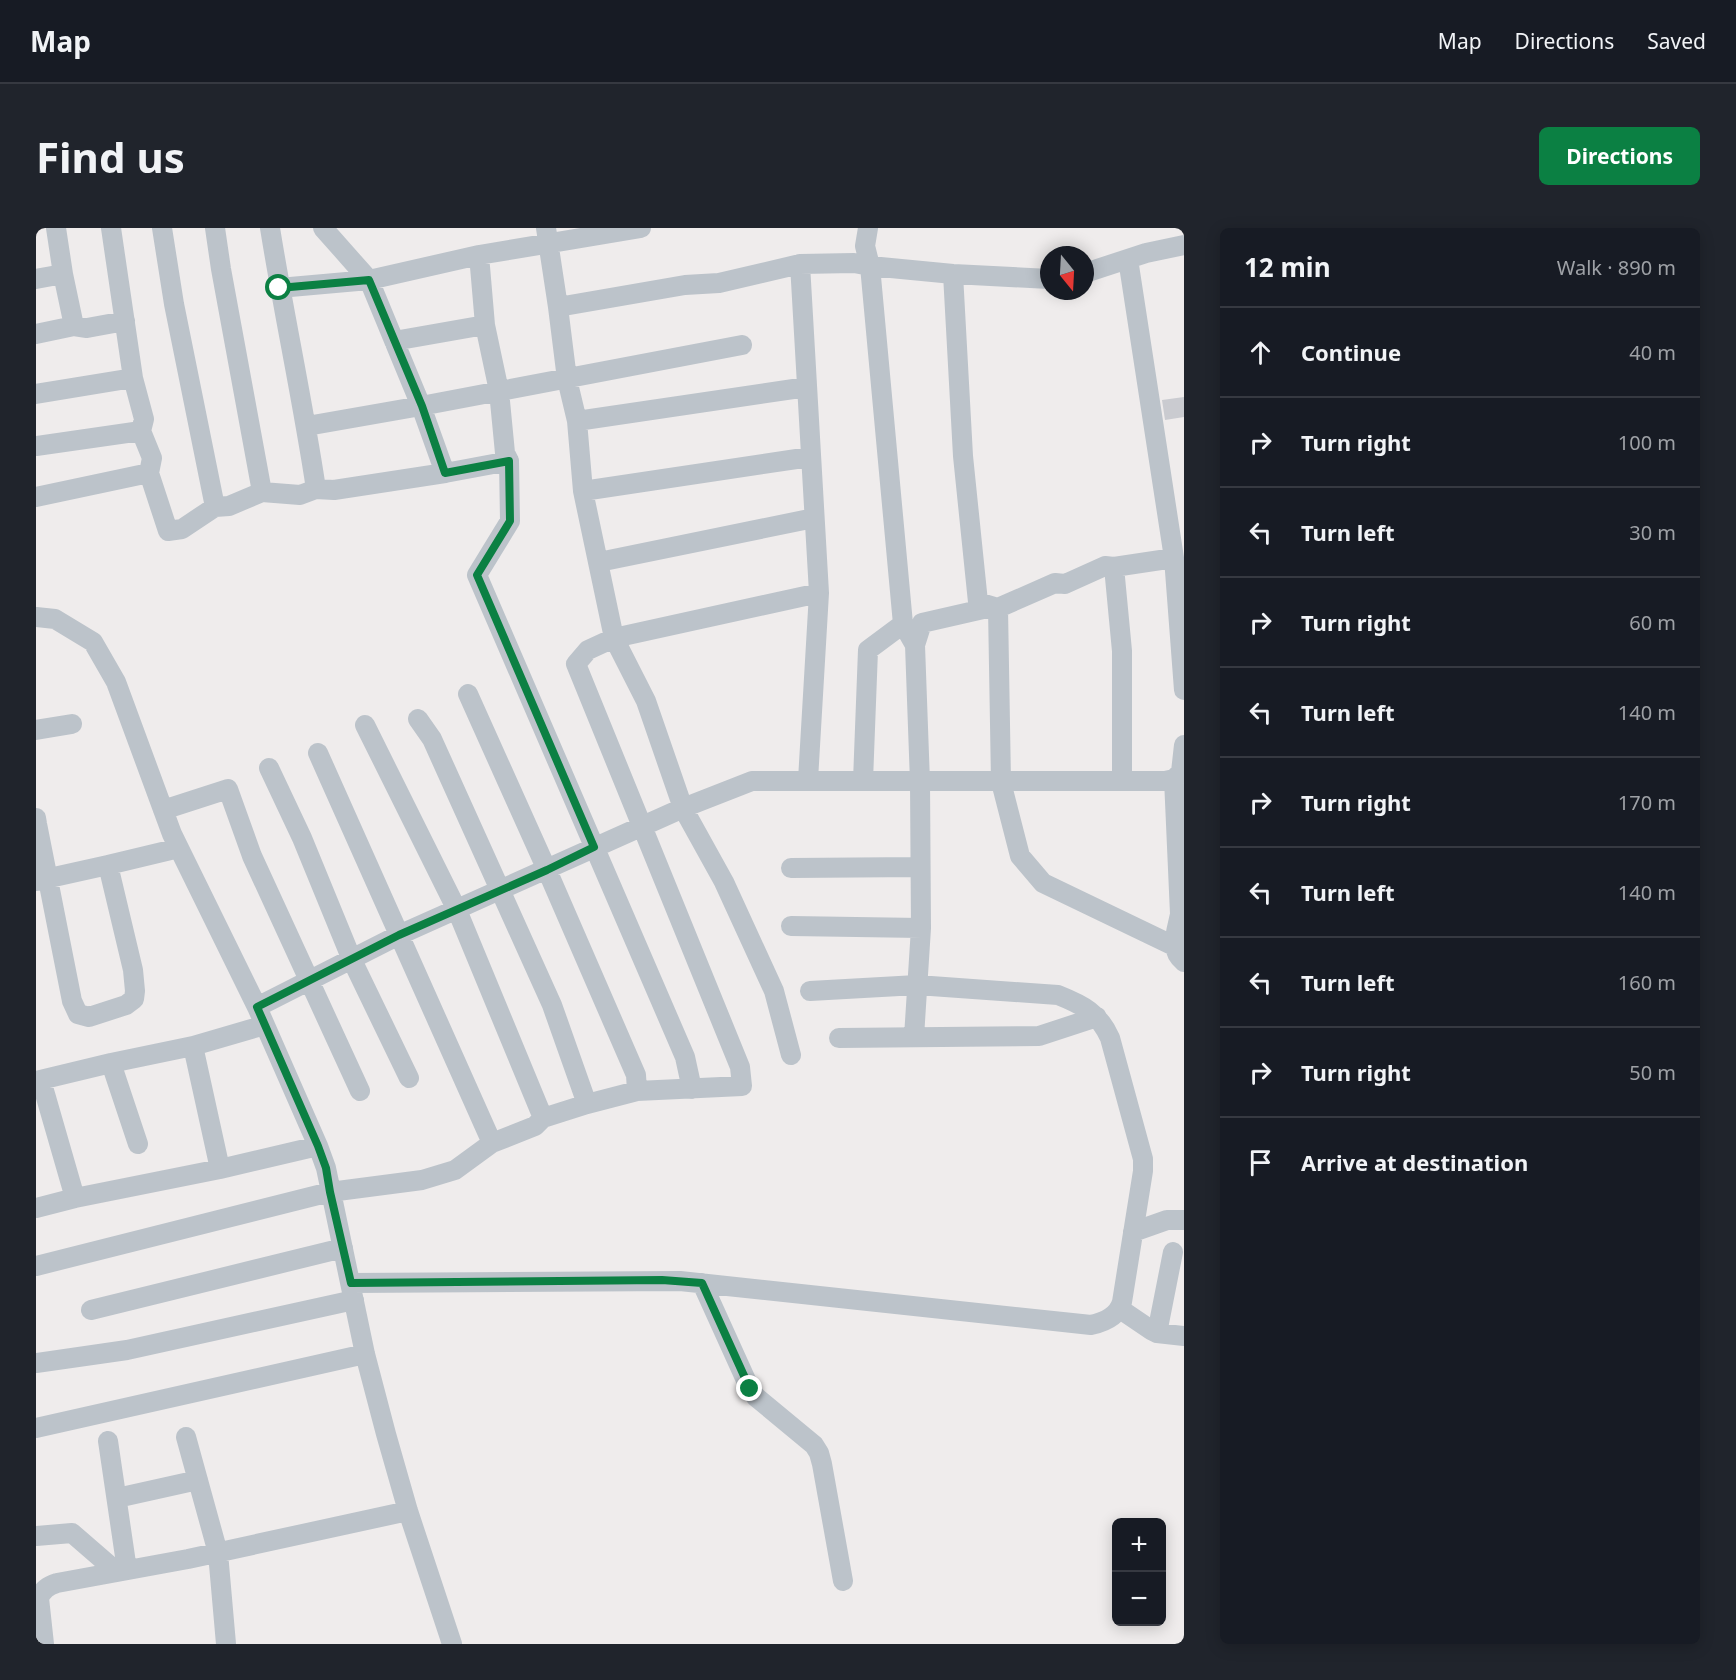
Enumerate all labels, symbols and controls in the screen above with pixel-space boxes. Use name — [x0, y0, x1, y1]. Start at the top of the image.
text: Map — [30, 22, 91, 60]
text: Map — [1438, 27, 1482, 55]
text: Directions — [1515, 27, 1614, 55]
text: Saved — [1647, 27, 1706, 55]
button: Directions — [1539, 127, 1700, 185]
text: Find us — [36, 128, 185, 185]
north arrow — [1040, 246, 1094, 300]
text: 12 min — [1244, 249, 1331, 285]
text: Walk · 890 m — [1557, 254, 1676, 281]
route start — [265, 274, 291, 300]
icon: ahead — [1244, 336, 1277, 369]
text: Continue — [1301, 337, 1401, 367]
text: 40 m — [1629, 339, 1676, 366]
icon: right — [1244, 426, 1277, 459]
text: Turn right — [1301, 427, 1411, 457]
text: 100 m — [1618, 429, 1676, 456]
icon: left — [1244, 516, 1277, 549]
text: Turn left — [1301, 517, 1395, 547]
text: 30 m — [1629, 519, 1676, 546]
icon: right — [1244, 606, 1277, 639]
text: Turn right — [1301, 607, 1411, 637]
text: 60 m — [1629, 609, 1676, 636]
icon: left — [1244, 696, 1277, 729]
text: Turn left — [1301, 697, 1395, 727]
text: 140 m — [1618, 699, 1676, 726]
icon: right — [1244, 786, 1277, 819]
text: Turn right — [1301, 787, 1411, 817]
text: 170 m — [1618, 789, 1676, 816]
icon: left — [1244, 876, 1277, 909]
text: Turn left — [1301, 877, 1395, 907]
text: 140 m — [1618, 879, 1676, 906]
icon: left — [1244, 966, 1277, 999]
text: Turn left — [1301, 967, 1395, 997]
text: 160 m — [1618, 969, 1676, 996]
icon: right — [1244, 1056, 1277, 1089]
text: Turn right — [1301, 1057, 1411, 1087]
text: 50 m — [1629, 1059, 1676, 1086]
icon: arrive — [1244, 1146, 1277, 1179]
text: Arrive at destination — [1301, 1147, 1528, 1177]
route end — [736, 1375, 762, 1401]
map controls — [1112, 1518, 1166, 1626]
button: + — [1112, 1518, 1166, 1572]
button: − — [1112, 1572, 1166, 1626]

